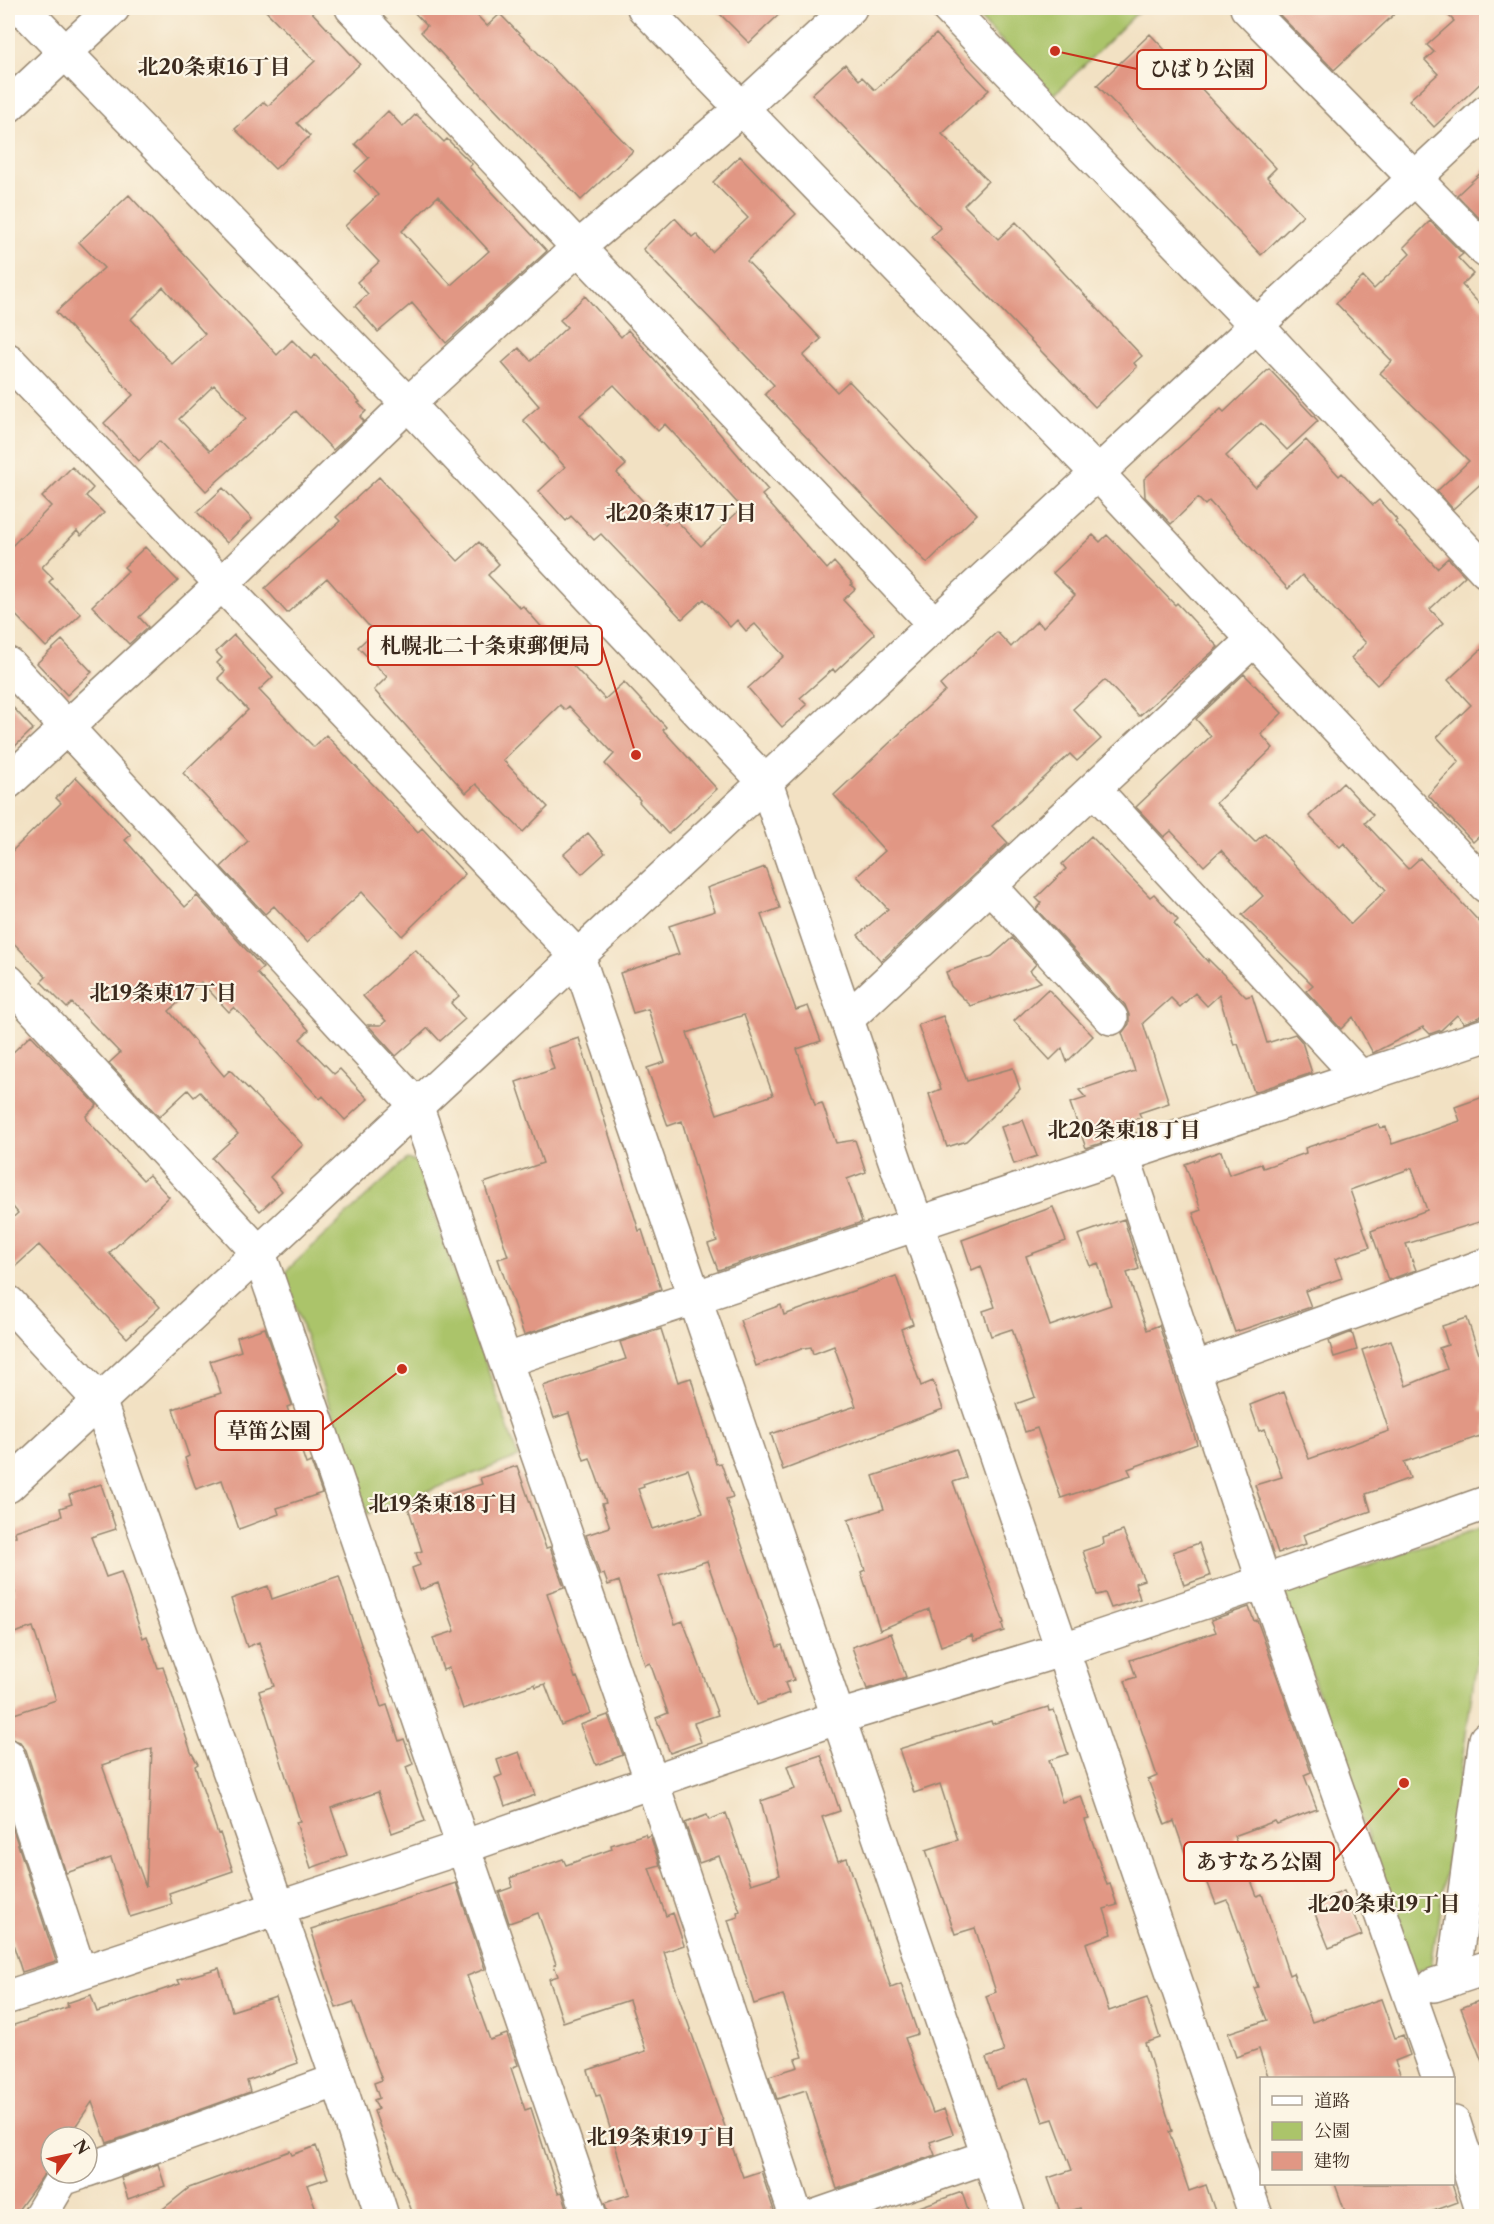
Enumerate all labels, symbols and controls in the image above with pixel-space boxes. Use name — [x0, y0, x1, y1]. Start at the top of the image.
callout: ひばり公園 — [1137, 50, 1266, 89]
district label: 北20条東16丁目 — [138, 54, 290, 79]
text: ひばり公園 — [1150, 56, 1255, 81]
district label: 北20条東17丁目 — [605, 500, 757, 525]
callout: 札幌北二十条東郵便局 — [368, 626, 602, 665]
text: 札幌北二十条東郵便局 — [380, 633, 590, 658]
district label: 北19条東17丁目 — [89, 980, 237, 1005]
district label: 北20条東18丁目 — [1047, 1117, 1201, 1142]
callout: 草笛公園 — [215, 1411, 323, 1450]
text: 草笛公園 — [227, 1418, 311, 1443]
district label: 北19条東18丁目 — [368, 1491, 518, 1516]
callout: あすなろ公園 — [1184, 1842, 1334, 1881]
text: あすなろ公園 — [1196, 1849, 1322, 1874]
district label: 北20条東19丁目 — [1308, 1891, 1460, 1916]
legend — [1260, 2077, 1455, 2185]
text: 道路 — [1314, 2090, 1350, 2112]
text: 公園 — [1314, 2120, 1350, 2142]
district label: 北19条東19丁目 — [587, 2124, 735, 2149]
north arrow — [39, 2125, 99, 2185]
text: N — [69, 2136, 94, 2158]
text: 建物 — [1314, 2150, 1350, 2172]

